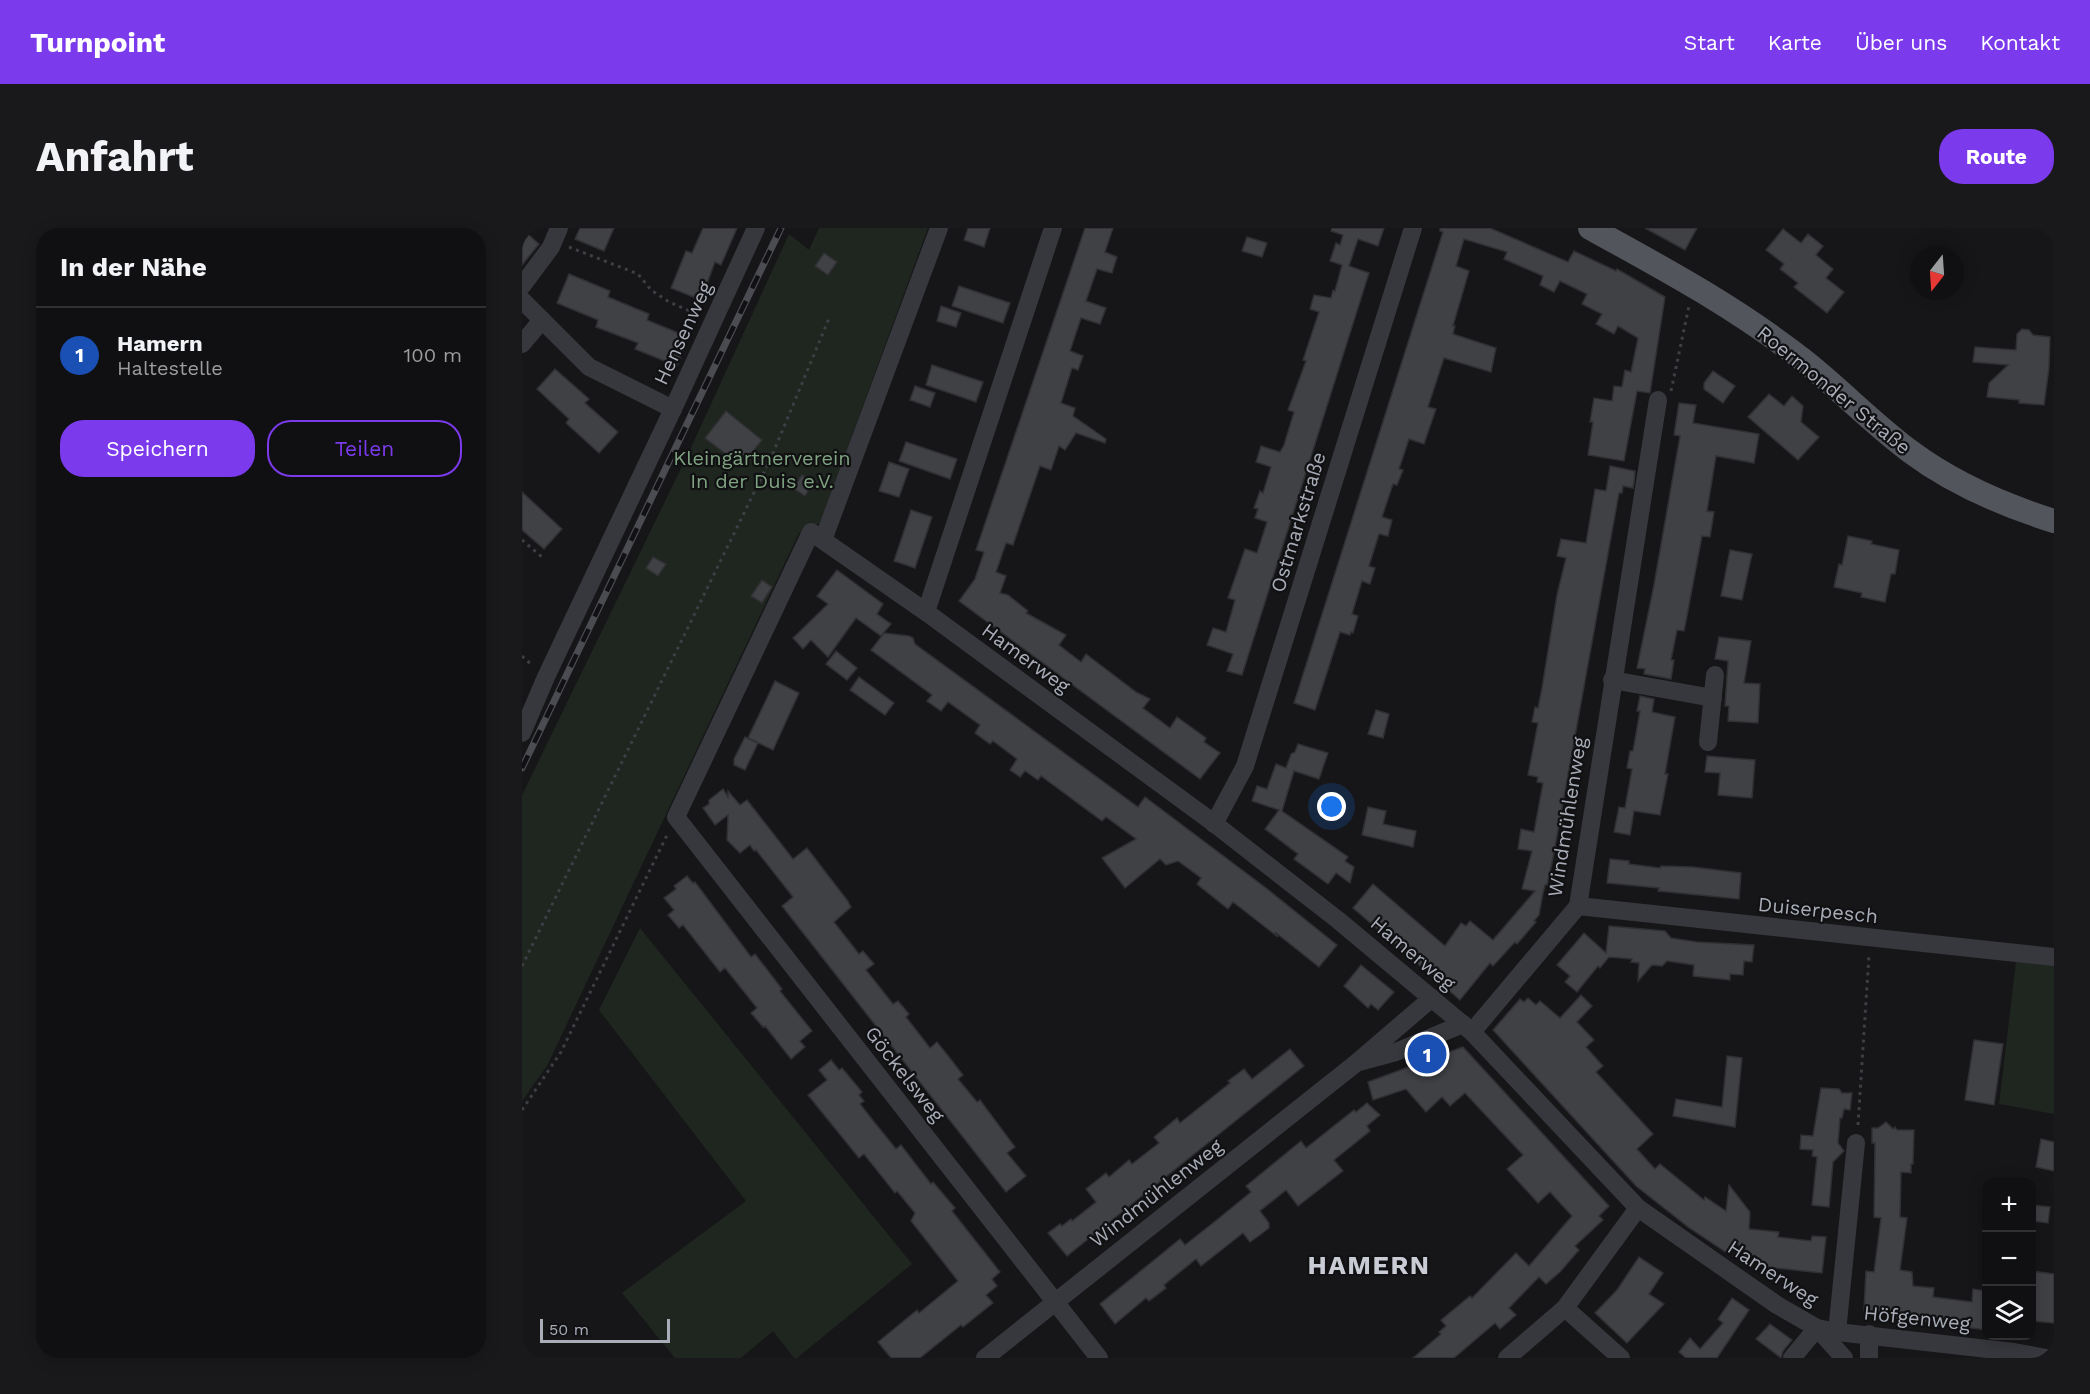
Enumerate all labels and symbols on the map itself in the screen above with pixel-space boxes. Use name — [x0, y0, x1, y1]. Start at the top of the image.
north arrow — [1910, 246, 1964, 300]
street label: Hensenweg — [649, 277, 718, 389]
street label: Roermonder Straße — [1752, 321, 1916, 459]
park label: Kleingärtnerverein In der Duis e.V. — [673, 446, 851, 493]
street label: Ostmarkstraße — [1265, 449, 1331, 595]
street label: Hamerweg — [977, 618, 1075, 698]
street label: Windmühlenweg — [1542, 735, 1592, 899]
your location — [1317, 792, 1346, 821]
street label: Duiserpesch — [1757, 892, 1879, 928]
street label: Hamerweg — [1366, 911, 1461, 996]
street label: Göckelsweg — [860, 1021, 950, 1127]
pin: 1 — [1408, 1032, 1446, 1076]
street label: Windmühlenweg — [1085, 1134, 1227, 1252]
street label: Hamerweg — [1723, 1235, 1823, 1311]
district label: HAMERN — [1307, 1250, 1431, 1280]
street label: Höfgenweg — [1863, 1300, 1972, 1336]
scale bar — [540, 1316, 670, 1344]

